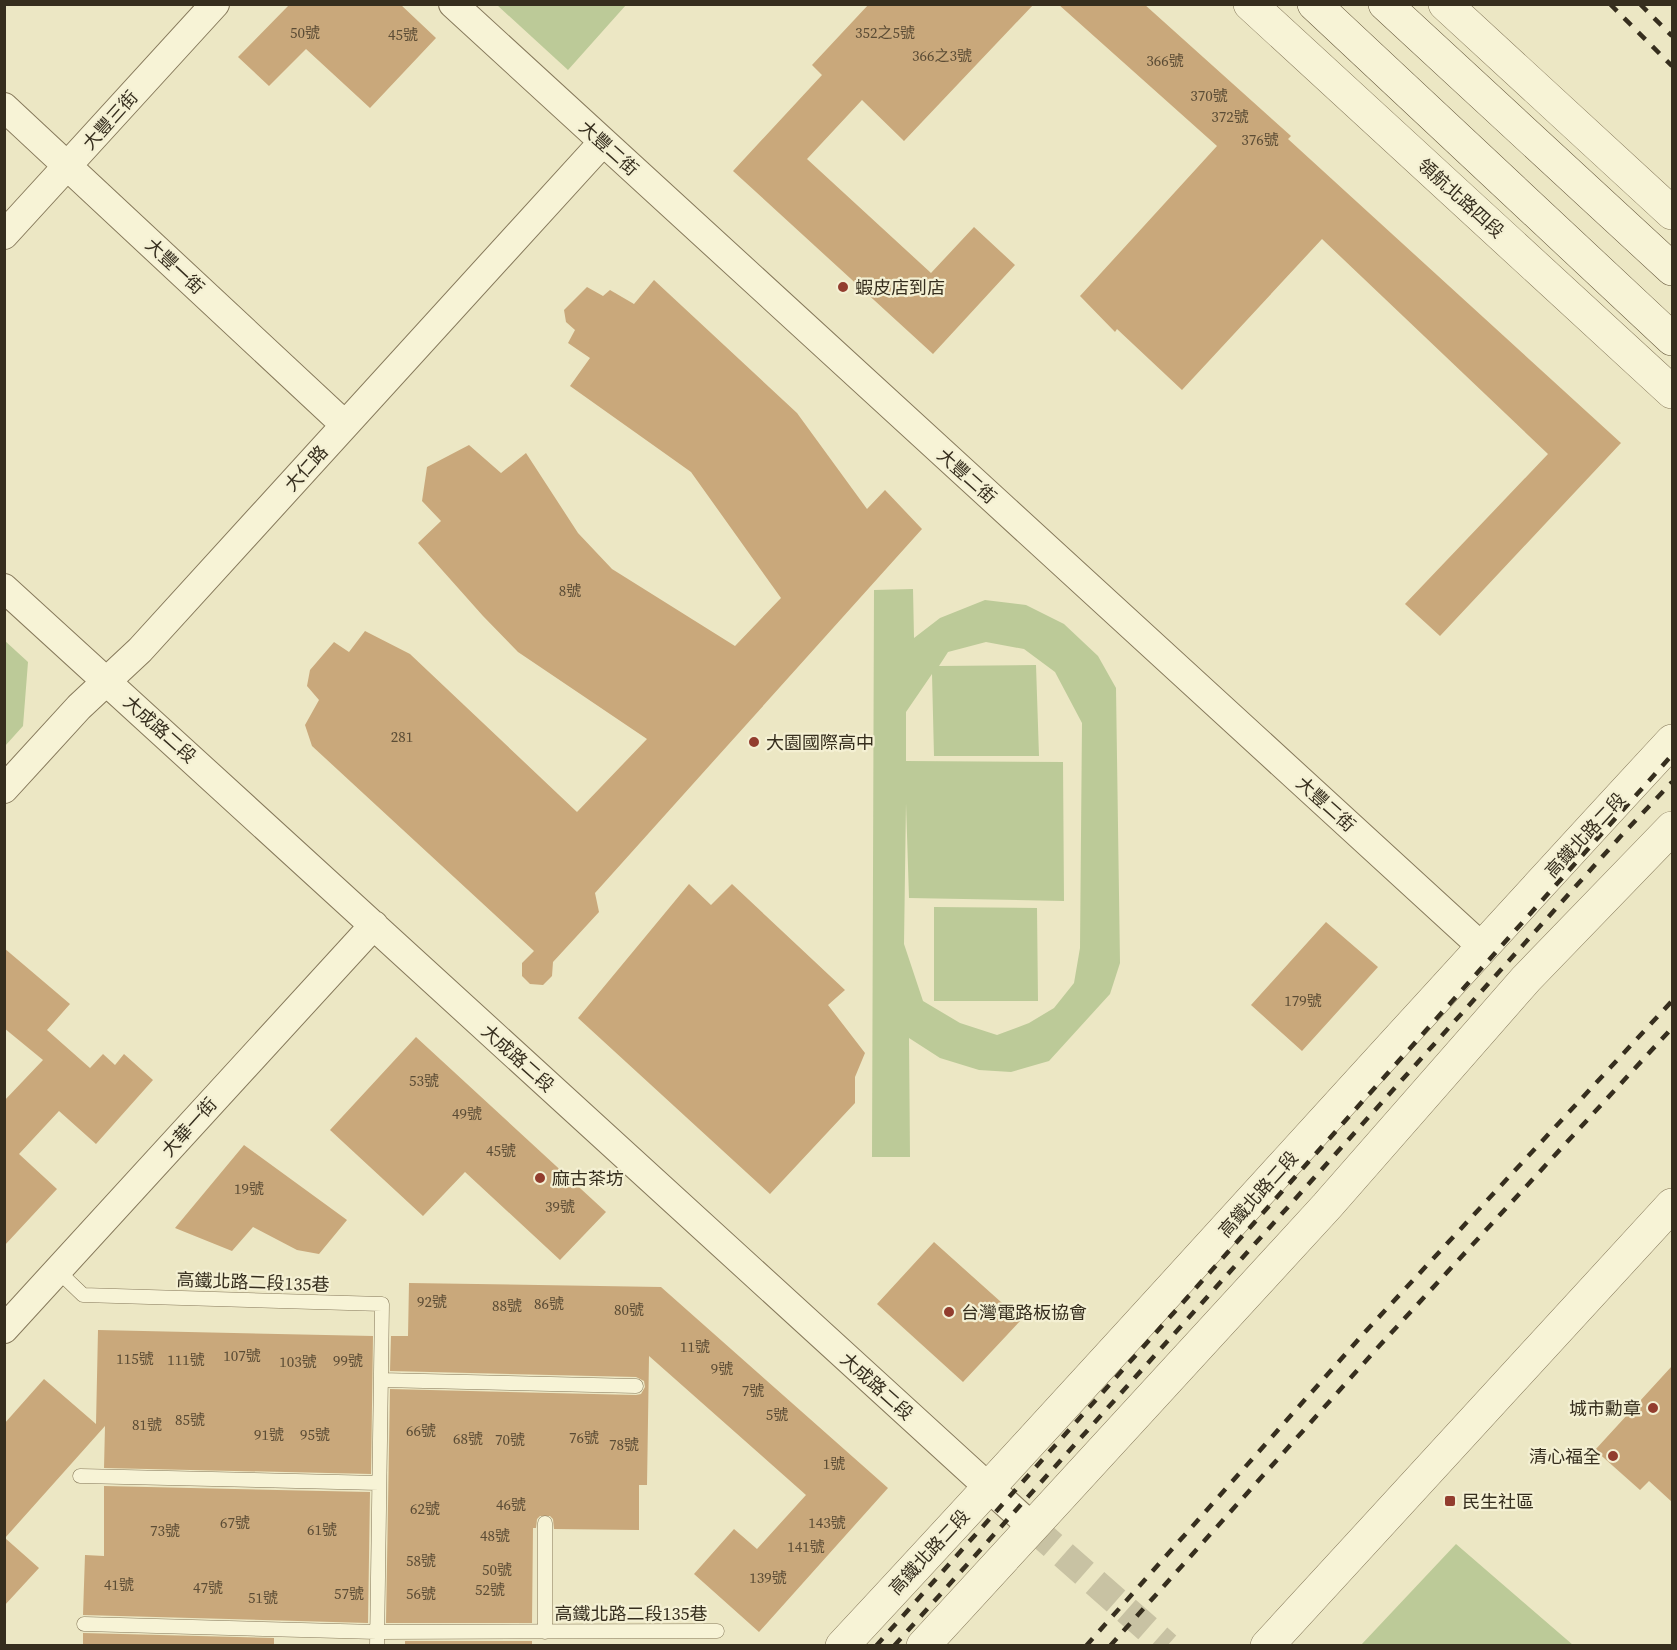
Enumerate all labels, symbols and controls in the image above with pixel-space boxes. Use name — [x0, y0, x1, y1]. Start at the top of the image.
house number: 50號 — [290, 22, 320, 43]
house number: 352之5號 — [855, 22, 915, 43]
house number: 45號 — [388, 24, 418, 45]
house number: 366之3號 — [912, 45, 972, 66]
house number: 366號 — [1146, 50, 1184, 71]
street label: 大豐三街 — [77, 85, 143, 155]
house number: 370號 — [1190, 85, 1228, 106]
house number: 372號 — [1211, 106, 1249, 127]
street label: 大豐二街 — [574, 115, 644, 181]
house number: 376號 — [1241, 129, 1279, 150]
street label: 領航北路四段 — [1413, 153, 1509, 243]
street label: 大豐一街 — [140, 232, 210, 300]
place label: 蝦皮店到店 — [855, 275, 945, 300]
marker: 蝦皮店到店 — [836, 280, 850, 294]
street label: 大仁路 — [279, 440, 333, 496]
street label: 大豐二街 — [932, 443, 1002, 509]
house number: 8號 — [559, 580, 581, 601]
street label: 大成路二段 — [118, 690, 202, 768]
house number: 281 — [391, 726, 413, 747]
place label: 大園國際高中 — [766, 730, 874, 755]
marker: 大園國際高中 — [747, 735, 761, 749]
street label: 大豐二街 — [1291, 771, 1361, 837]
street label: 高鐵北路二段 — [1539, 787, 1631, 883]
house number: 179號 — [1284, 990, 1322, 1011]
street label: 大成路二段 — [476, 1019, 560, 1097]
house number: 53號 — [409, 1070, 439, 1091]
street label: 大華一街 — [156, 1092, 222, 1162]
house number: 49號 — [452, 1103, 482, 1124]
house number: 45號 — [486, 1140, 516, 1161]
street label: 高鐵北路二段 — [1213, 1146, 1303, 1242]
place label: 麻古茶坊 — [552, 1166, 624, 1191]
marker: 麻古茶坊 — [533, 1171, 547, 1185]
house number: 19號 — [234, 1178, 264, 1199]
house number: 39號 — [545, 1196, 575, 1217]
street label: 高鐵北路二段135巷 — [176, 1267, 330, 1297]
house number: 92號 — [417, 1291, 447, 1312]
house number: 86號 — [534, 1293, 564, 1314]
house number: 88號 — [492, 1295, 522, 1316]
house number: 80號 — [614, 1299, 644, 1320]
place label: 台灣電路板協會 — [961, 1300, 1087, 1325]
marker: 台灣電路板協會 — [942, 1305, 956, 1319]
house number: 11號 — [680, 1336, 710, 1357]
house number: 107號 — [223, 1345, 261, 1366]
street label: 大成路二段 — [835, 1347, 919, 1425]
house number: 115號 — [116, 1348, 154, 1369]
house number: 111號 — [167, 1349, 205, 1370]
house number: 99號 — [333, 1350, 363, 1371]
house number: 103號 — [279, 1351, 317, 1372]
house number: 9號 — [711, 1358, 733, 1379]
house number: 7號 — [742, 1380, 764, 1401]
place label: 城市勳章 — [1569, 1396, 1641, 1421]
marker: 城市勳章 — [1646, 1401, 1660, 1415]
house number: 5號 — [766, 1404, 788, 1425]
house number: 85號 — [175, 1409, 205, 1430]
house number: 81號 — [132, 1414, 162, 1435]
house number: 66號 — [406, 1420, 436, 1441]
house number: 91號 — [254, 1424, 284, 1445]
house number: 95號 — [300, 1424, 330, 1445]
house number: 76號 — [569, 1427, 599, 1448]
house number: 68號 — [453, 1428, 483, 1449]
house number: 70號 — [495, 1429, 525, 1450]
house number: 78號 — [609, 1434, 639, 1455]
place label: 清心福全 — [1529, 1444, 1601, 1469]
marker: 清心福全 — [1606, 1449, 1620, 1463]
house number: 1號 — [823, 1453, 845, 1474]
place label: 民生社區 — [1462, 1489, 1534, 1514]
house number: 46號 — [496, 1494, 526, 1515]
marker: 民生社區 — [1443, 1494, 1457, 1508]
house number: 62號 — [410, 1498, 440, 1519]
street label: 高鐵北路二段 — [883, 1504, 975, 1600]
house number: 67號 — [220, 1512, 250, 1533]
house number: 143號 — [808, 1512, 846, 1533]
house number: 61號 — [307, 1519, 337, 1540]
house number: 73號 — [150, 1520, 180, 1541]
house number: 48號 — [480, 1525, 510, 1546]
house number: 141號 — [787, 1536, 825, 1557]
house number: 58號 — [406, 1550, 436, 1571]
house number: 50號 — [482, 1559, 512, 1580]
house number: 139號 — [749, 1567, 787, 1588]
house number: 41號 — [104, 1574, 134, 1595]
house number: 47號 — [193, 1577, 223, 1598]
house number: 52號 — [475, 1579, 505, 1600]
house number: 57號 — [334, 1583, 364, 1604]
house number: 56號 — [406, 1583, 436, 1604]
house number: 51號 — [248, 1587, 278, 1608]
street label: 高鐵北路二段135巷 — [555, 1601, 708, 1626]

